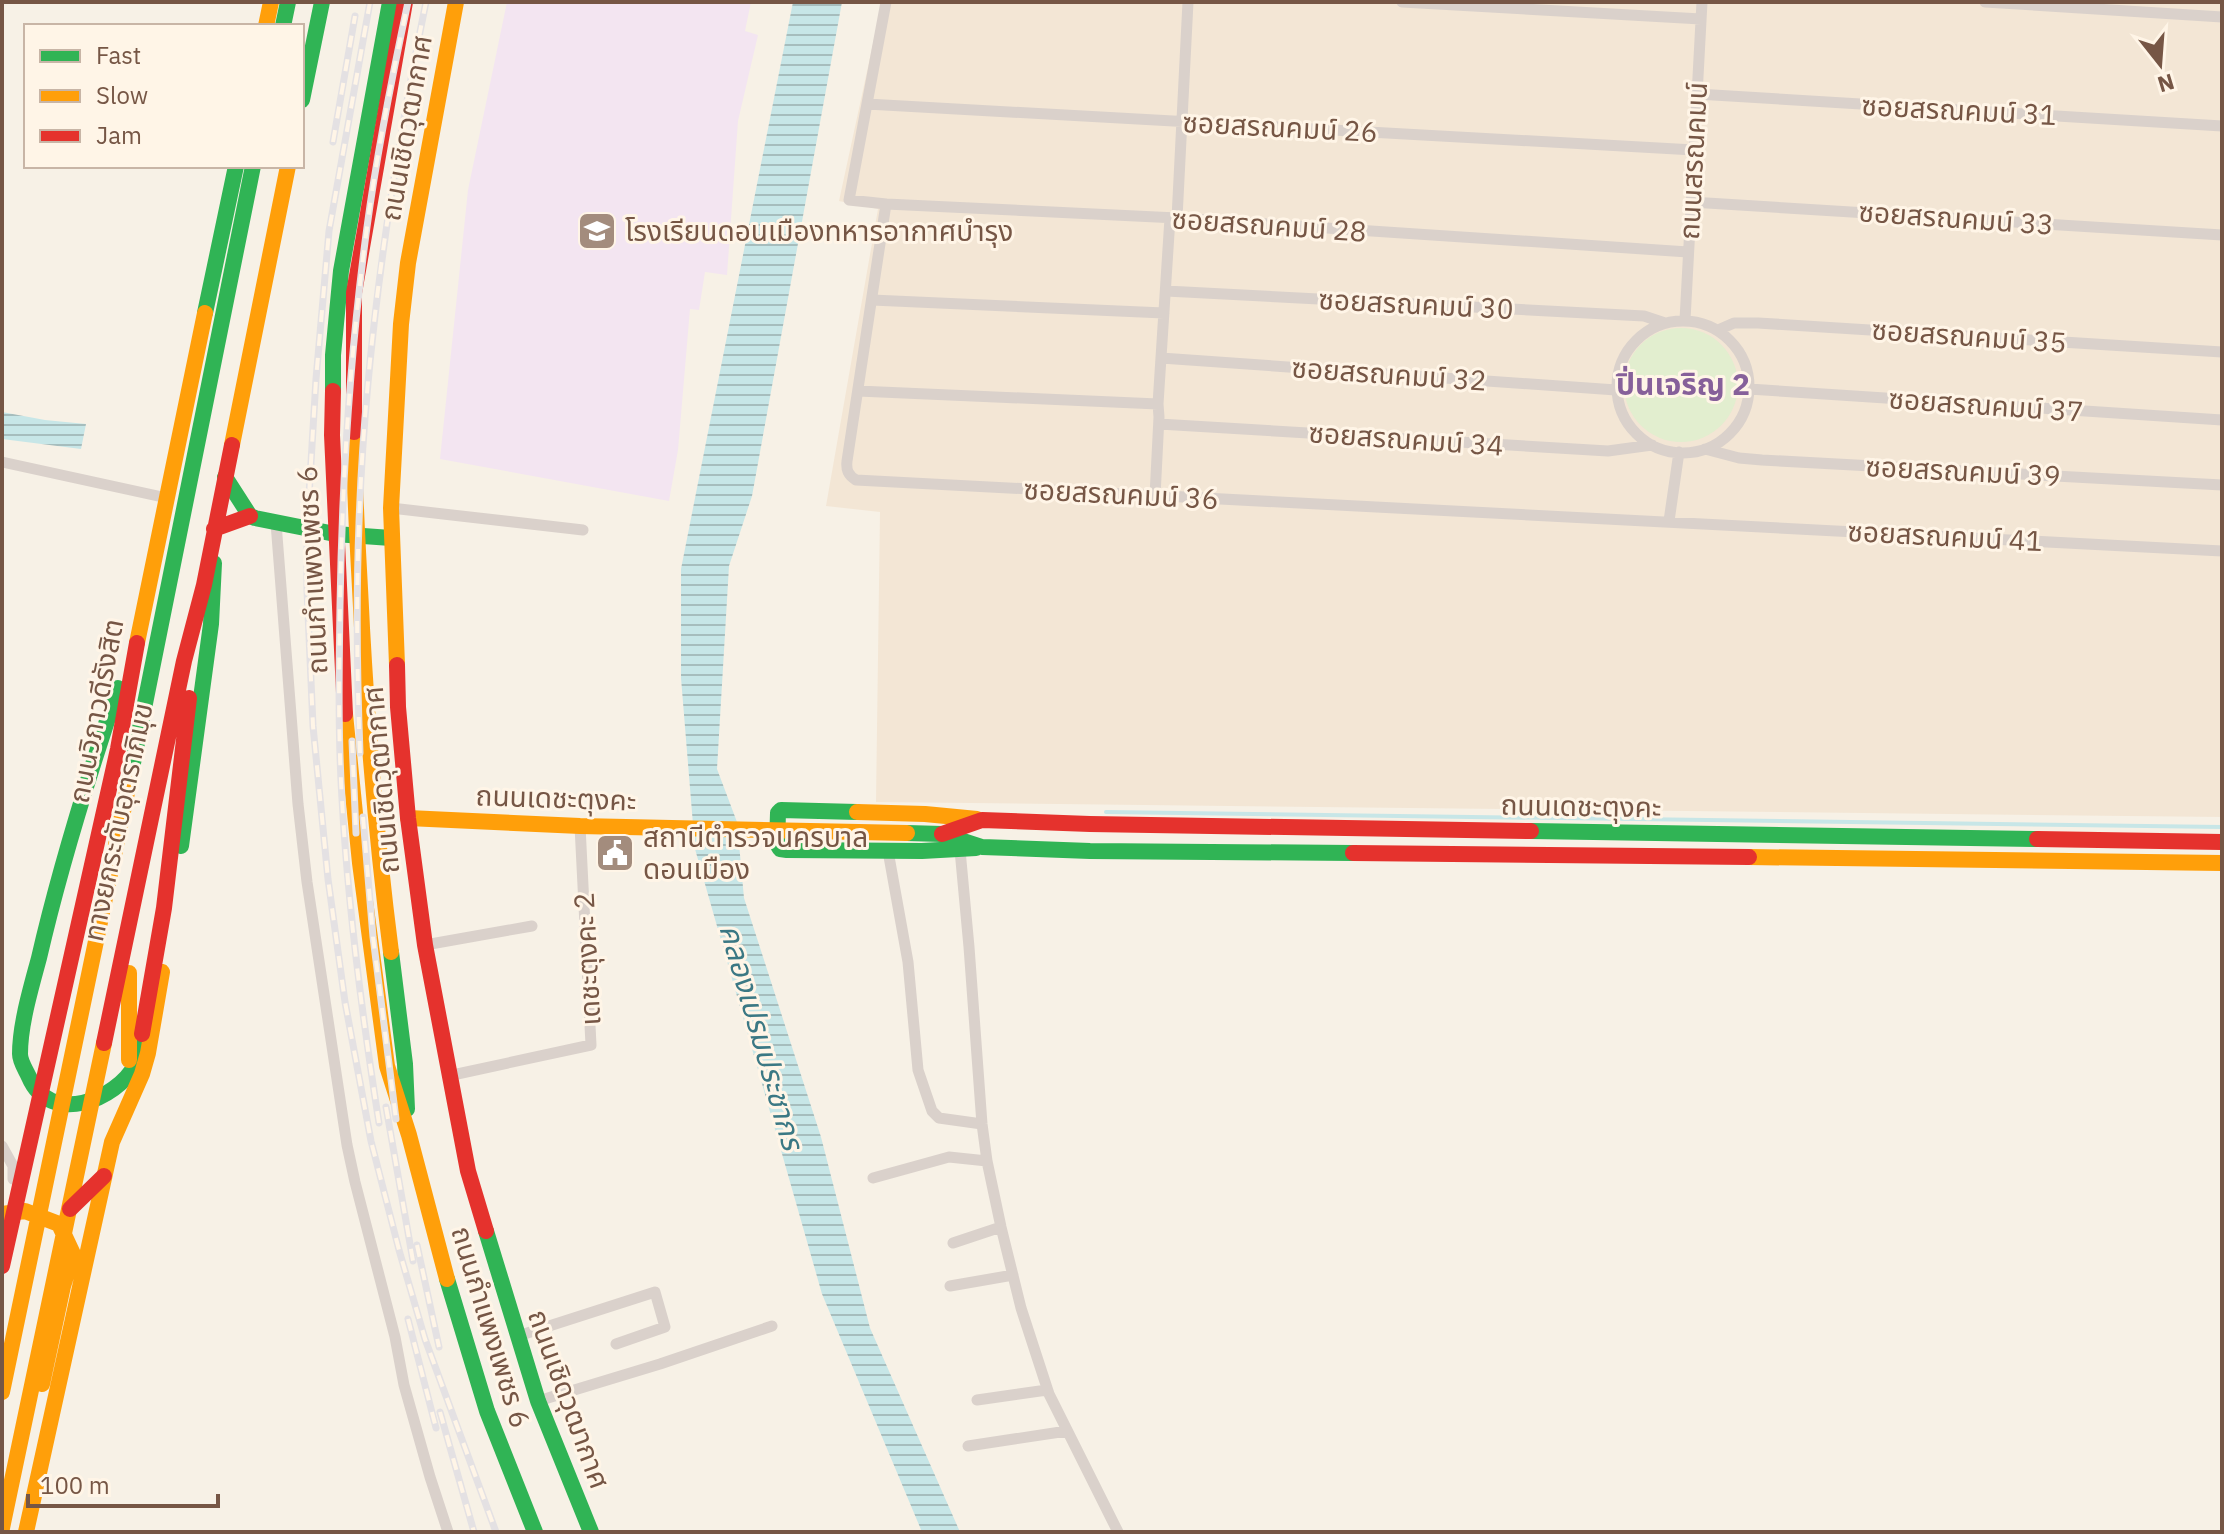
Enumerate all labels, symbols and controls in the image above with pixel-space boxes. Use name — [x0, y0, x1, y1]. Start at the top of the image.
legend — [24, 24, 304, 168]
north arrow — [2120, 24, 2200, 104]
street label: ถนนเชิดวุฒากาศ — [371, 32, 440, 224]
text: Fast — [96, 39, 141, 71]
text: N — [2154, 67, 2178, 100]
text: Slow — [96, 79, 148, 111]
street label: ถนนสรณคมน์ — [1670, 81, 1715, 241]
street label: ซอยสรณคมน์ 31 — [1861, 86, 2057, 133]
street label: ซอยสรณคมน์ 26 — [1182, 103, 1378, 150]
text: Jam — [96, 119, 142, 151]
street label: ซอยสรณคมน์ 33 — [1857, 192, 2055, 243]
street label: ซอยสรณคมน์ 28 — [1170, 199, 1368, 250]
school or university icon: โรงเรียนดอนเมืองทหารอากาศบำรุง — [576, 210, 618, 252]
place label: โรงเรียนดอนเมืองทหารอากาศบำรุง — [625, 212, 1013, 249]
street label: ซอยสรณคมน์ 30 — [1318, 280, 1514, 327]
street label: ซอยสรณคมน์ 35 — [1870, 310, 2068, 361]
street label: ซอยสรณคมน์ 32 — [1290, 348, 1488, 399]
district label: ปิ่นเจริญ 2 — [1615, 364, 1750, 403]
street label: ซอยสรณคมน์ 37 — [1887, 379, 2085, 430]
street label: ซอยสรณคมน์ 34 — [1307, 413, 1505, 464]
street label: ซอยสรณคมน์ 39 — [1865, 447, 2061, 494]
street label: ถนนกำแพงเพชร 6 — [288, 465, 335, 675]
street label: ซอยสรณคมน์ 36 — [1023, 470, 1219, 517]
street label: ซอยสรณคมน์ 41 — [1847, 512, 2043, 559]
street label: ถนนวิภาวดีรังสิต — [60, 616, 131, 806]
street label: ถนนเชิดวุฒากาศ — [354, 685, 407, 875]
street label: ทางยกระดับอุตราภิมุข — [74, 699, 161, 944]
street label: ถนนเดชะตุงคะ — [475, 776, 637, 819]
street label: ถนนเดชะตุงคะ — [1500, 786, 1662, 825]
place label: สถานีตำรวจนครบาล ดอนเมือง — [643, 818, 868, 887]
public building icon: สถานีตำรวจนครบาล ดอนเมือง — [594, 832, 636, 874]
street label: เดชะตุงคะ 2 — [565, 892, 608, 1026]
water label: คลองเปรมประชากร — [712, 919, 814, 1156]
street label: ถนนกำแพงเพชร 6 — [443, 1222, 540, 1432]
street label: ถนนเชิดวุฒากาศ — [520, 1304, 619, 1493]
scale bar — [28, 1458, 218, 1508]
text: 100 m — [40, 1469, 110, 1501]

